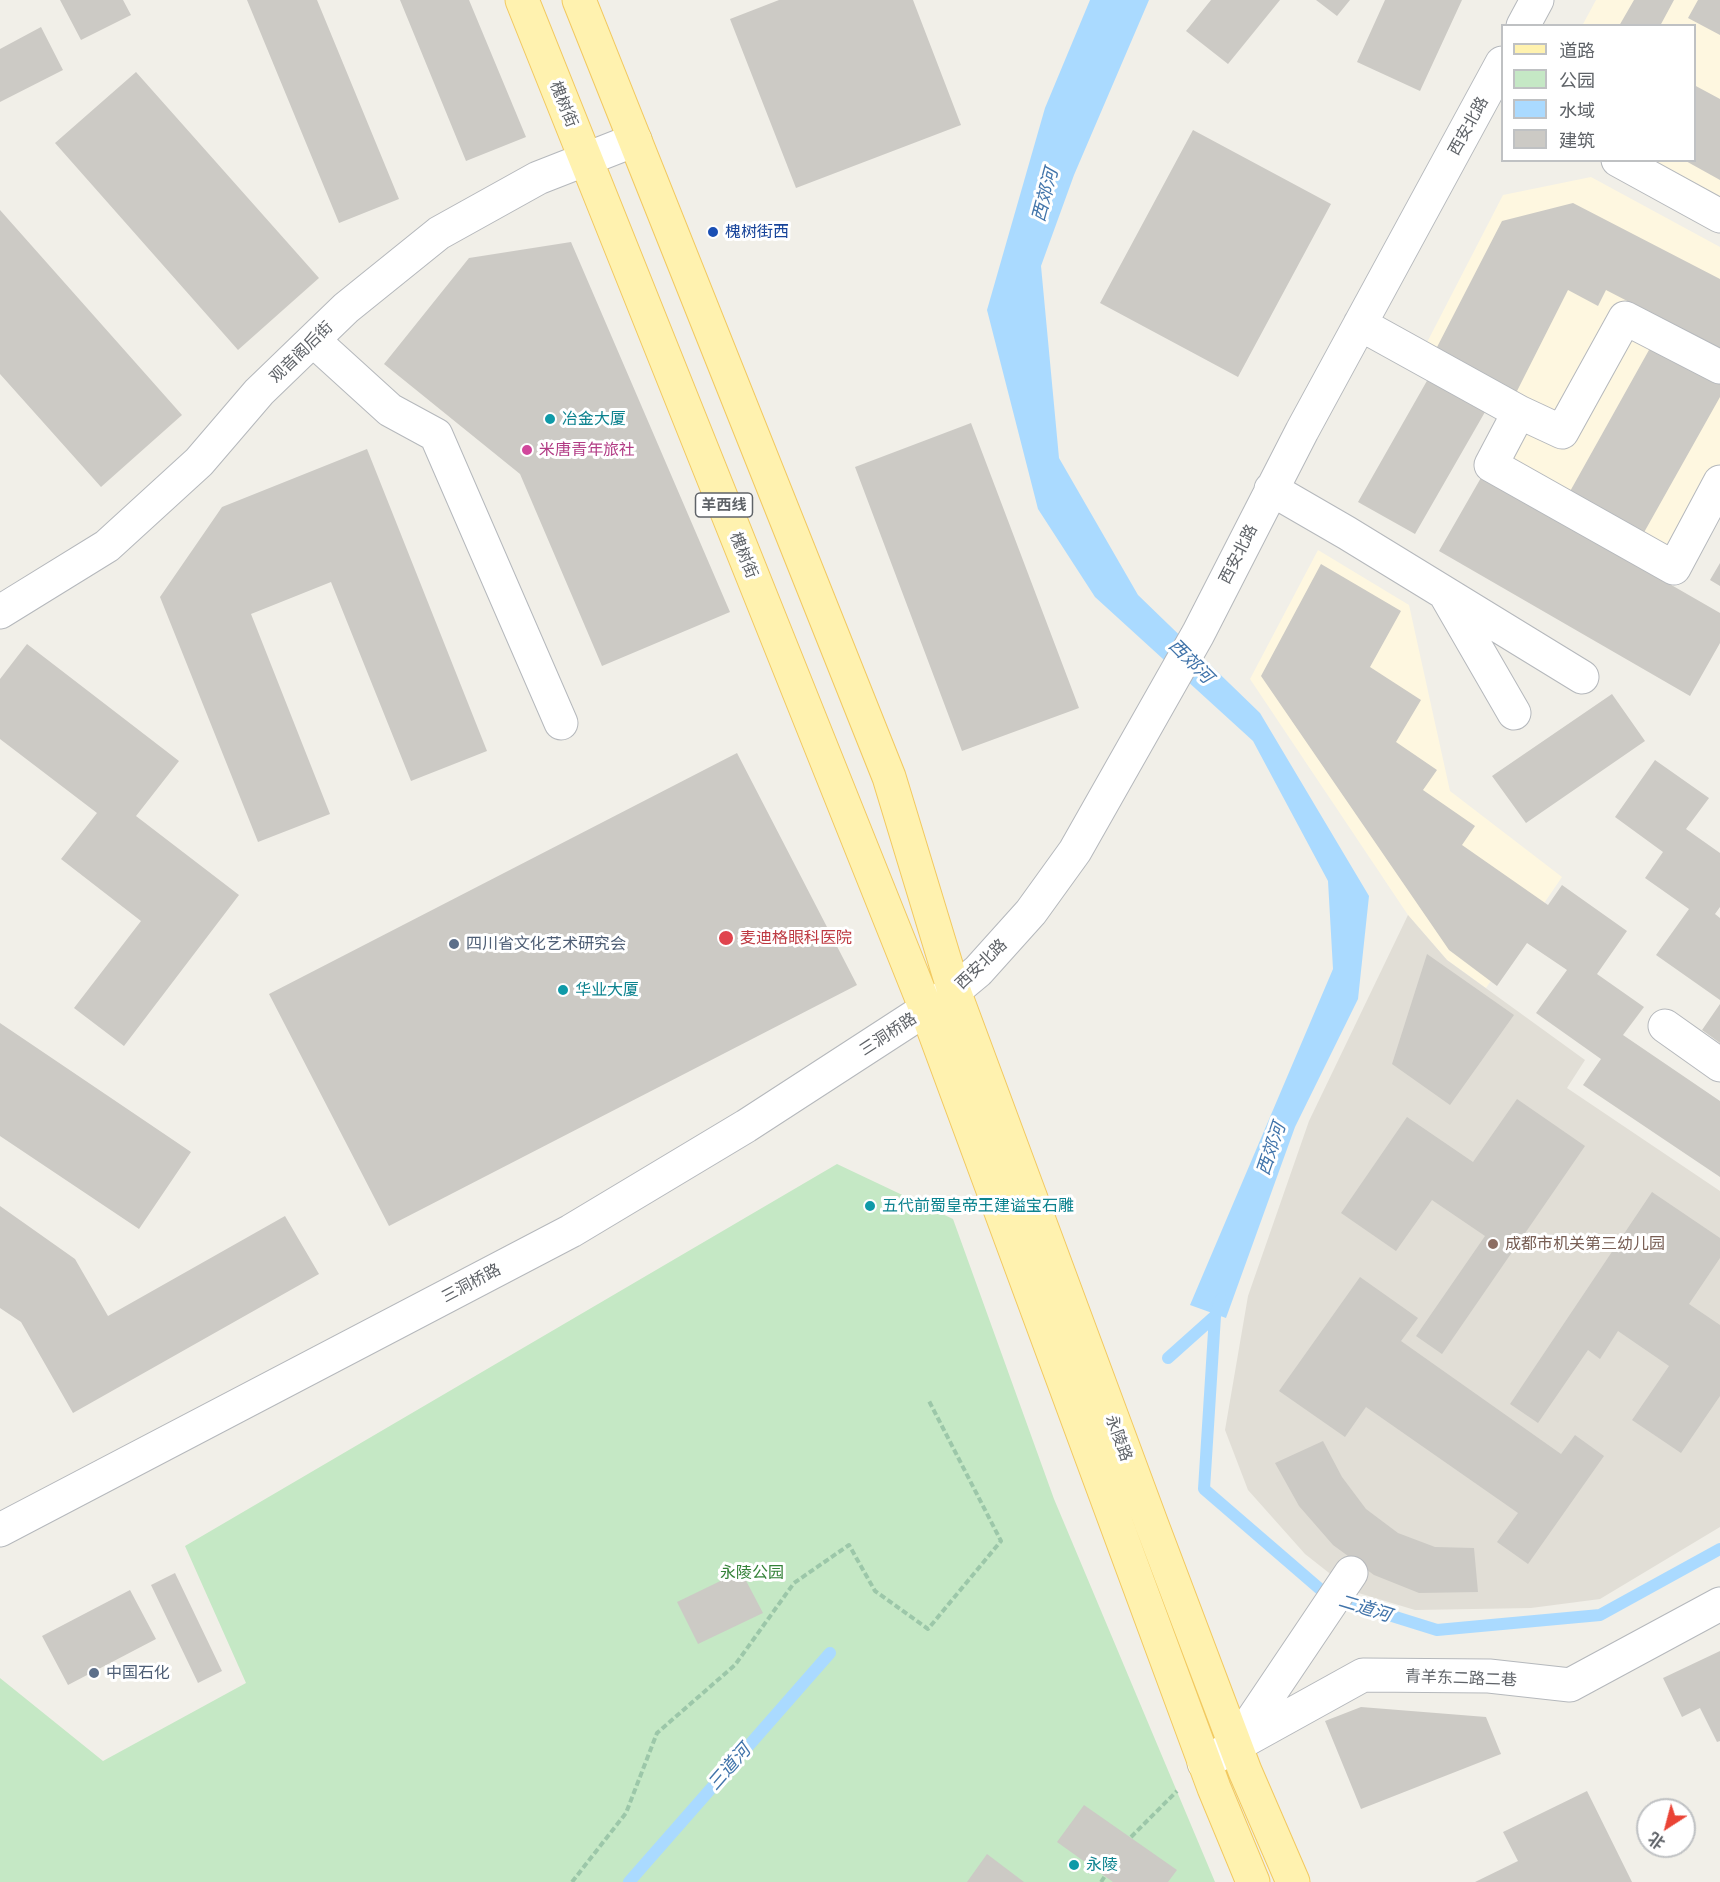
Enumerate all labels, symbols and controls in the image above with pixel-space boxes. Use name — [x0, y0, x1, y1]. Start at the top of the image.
legend — [1501, 24, 1696, 162]
text: 道路 — [1559, 39, 1595, 61]
text: 公园 — [1559, 69, 1595, 91]
street label: 槐树街 — [546, 78, 582, 130]
street label: 西安北路 — [1444, 93, 1492, 159]
text: 水域 — [1559, 99, 1595, 121]
text: 建筑 — [1559, 129, 1595, 151]
water label: 西郊河 — [1028, 166, 1062, 224]
place label: 槐树街西 — [725, 222, 789, 242]
marker: 槐树街西 — [706, 225, 720, 239]
street label: 观音阁后街 — [266, 317, 336, 387]
place label: 冶金大厦 — [562, 409, 626, 429]
marker: 冶金大厦 — [543, 412, 557, 426]
place label: 米唐青年旅社 — [539, 440, 635, 460]
marker: 米唐青年旅社 — [520, 443, 534, 457]
road number: 羊西线 — [696, 493, 752, 517]
street label: 西安北路 — [1215, 521, 1261, 587]
street label: 槐树街 — [726, 529, 762, 581]
water label: 西郊河 — [1164, 634, 1218, 688]
place label: 麦迪格眼科医院 — [740, 928, 852, 948]
marker: 麦迪格眼科医院 — [717, 929, 735, 947]
place label: 四川省文化艺术研究会 — [466, 934, 626, 954]
street label: 西安北路 — [951, 935, 1011, 993]
marker: 四川省文化艺术研究会 — [447, 937, 461, 951]
place label: 华业大厦 — [575, 980, 639, 1000]
marker: 华业大厦 — [556, 983, 570, 997]
street label: 三洞桥路 — [856, 1009, 920, 1059]
water label: 西郊河 — [1252, 1120, 1290, 1178]
place label: 五代前蜀皇帝王建谥宝石雕 — [882, 1196, 1074, 1216]
marker: 五代前蜀皇帝王建谥宝石雕 — [863, 1199, 877, 1213]
place label: 成都市机关第三幼儿园 — [1505, 1234, 1665, 1254]
marker: 成都市机关第三幼儿园 — [1486, 1237, 1500, 1251]
street label: 三洞桥路 — [438, 1260, 504, 1306]
street label: 永陵路 — [1102, 1412, 1136, 1464]
park label: 永陵公园 — [720, 1563, 784, 1583]
water label: 二道河 — [1336, 1590, 1394, 1626]
place label: 中国石化 — [106, 1663, 170, 1683]
marker: 中国石化 — [87, 1666, 101, 1680]
street label: 青羊东二路二巷 — [1405, 1666, 1517, 1690]
water label: 三道河 — [703, 1740, 755, 1794]
north arrow — [1636, 1798, 1696, 1858]
text: 北 — [1644, 1829, 1668, 1854]
place label: 永陵 — [1086, 1855, 1118, 1875]
marker: 永陵 — [1067, 1858, 1081, 1872]

